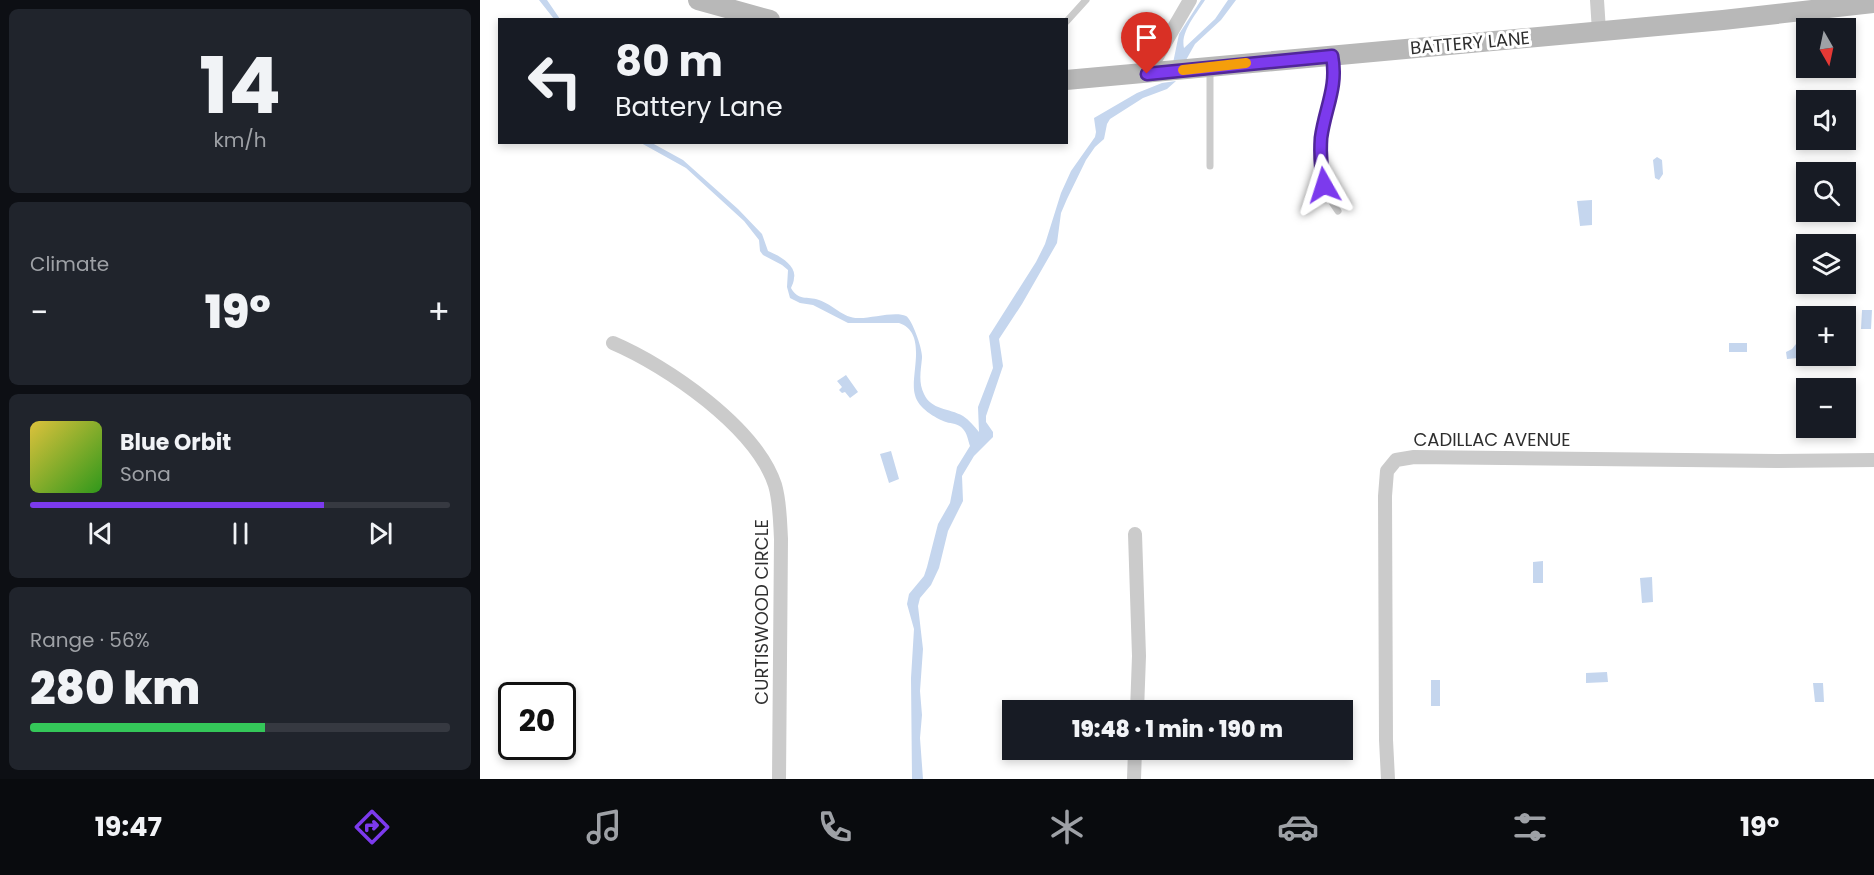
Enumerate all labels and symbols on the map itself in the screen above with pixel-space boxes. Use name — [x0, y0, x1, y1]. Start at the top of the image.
pin — [1121, 12, 1172, 74]
north arrow — [1796, 18, 1856, 78]
street label: BATTERY LANE — [1409, 25, 1531, 60]
position arrow — [1292, 153, 1356, 217]
street label: CADILLAC AVENUE — [1413, 427, 1571, 452]
street label: CURTISWOOD CIRCLE — [749, 519, 774, 705]
speed limit sign: 20 — [498, 682, 576, 760]

